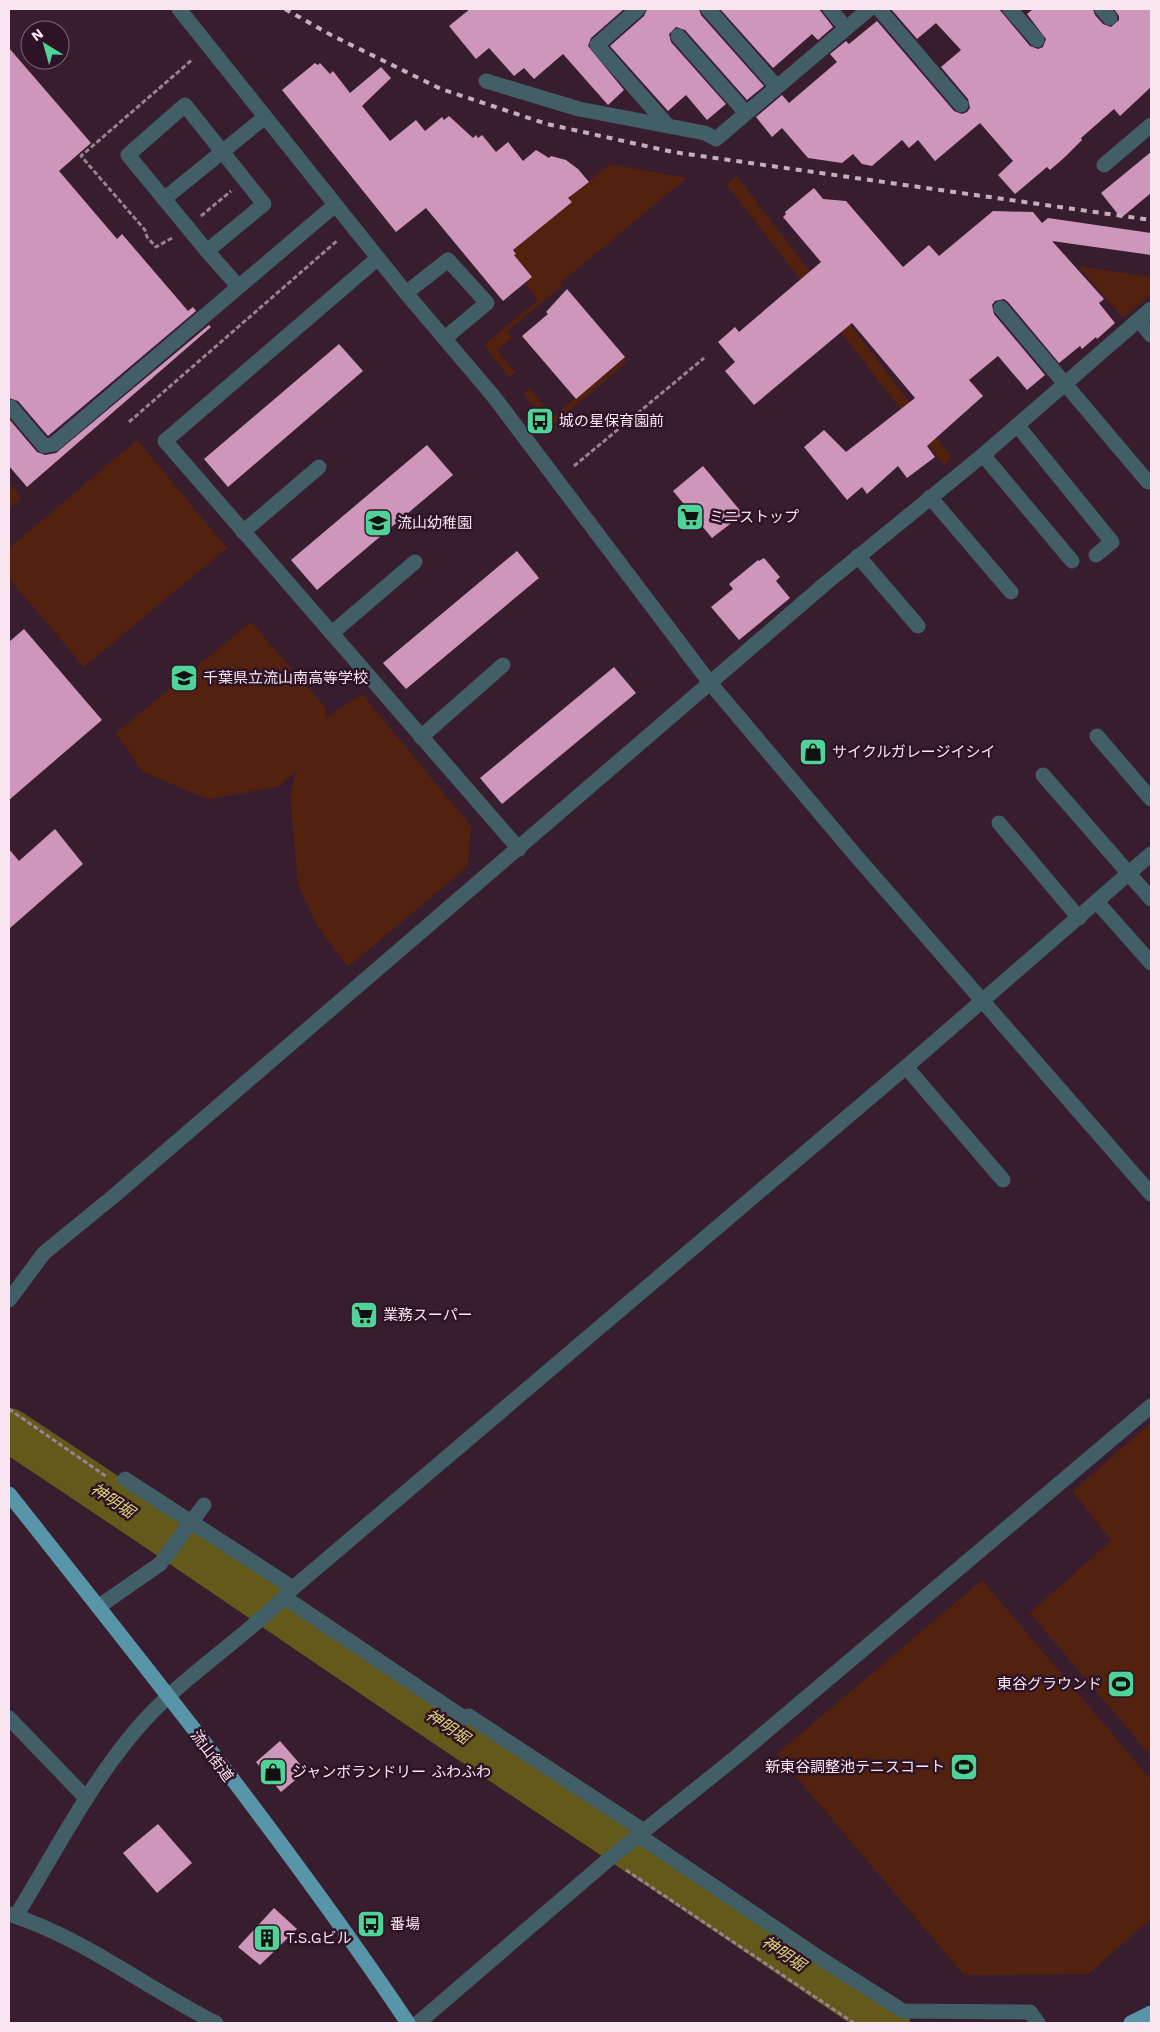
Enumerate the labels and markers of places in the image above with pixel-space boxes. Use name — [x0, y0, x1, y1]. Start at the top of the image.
bus stop icon: 城の星保育園前 — [525, 406, 555, 436]
place label: 城の星保育園前 — [559, 412, 664, 430]
supermarket icon: ミニストップ — [675, 502, 705, 532]
school or university icon: 流山幼稚園 — [363, 508, 393, 538]
place label: ミニストップ — [709, 508, 799, 526]
place label: 流山幼稚園 — [397, 514, 472, 532]
school or university icon: 千葉県立流山南高等学校 — [169, 663, 199, 693]
place label: 千葉県立流山南高等学校 — [203, 669, 368, 687]
shop icon: サイクルガレージイシイ — [798, 737, 828, 767]
place label: サイクルガレージイシイ — [832, 743, 996, 761]
supermarket icon: 業務スーパー — [349, 1300, 379, 1330]
place label: 業務スーパー — [383, 1306, 473, 1324]
sports icon: 東谷グラウンド — [1106, 1669, 1136, 1699]
place label: 東谷グラウンド — [997, 1675, 1102, 1693]
sports icon: 新東谷調整池テニスコート — [949, 1752, 979, 1782]
shop icon: ジャンボランドリー ふわふわ — [258, 1757, 288, 1787]
place label: 新東谷調整池テニスコート — [765, 1758, 945, 1776]
place label: ジャンボランドリー ふわふわ — [292, 1763, 491, 1781]
bus stop icon: 番場 — [356, 1909, 386, 1939]
place label: 番場 — [390, 1915, 420, 1933]
building icon: T.S.Gビル — [252, 1923, 282, 1953]
place label: T.S.Gビル — [286, 1929, 352, 1947]

